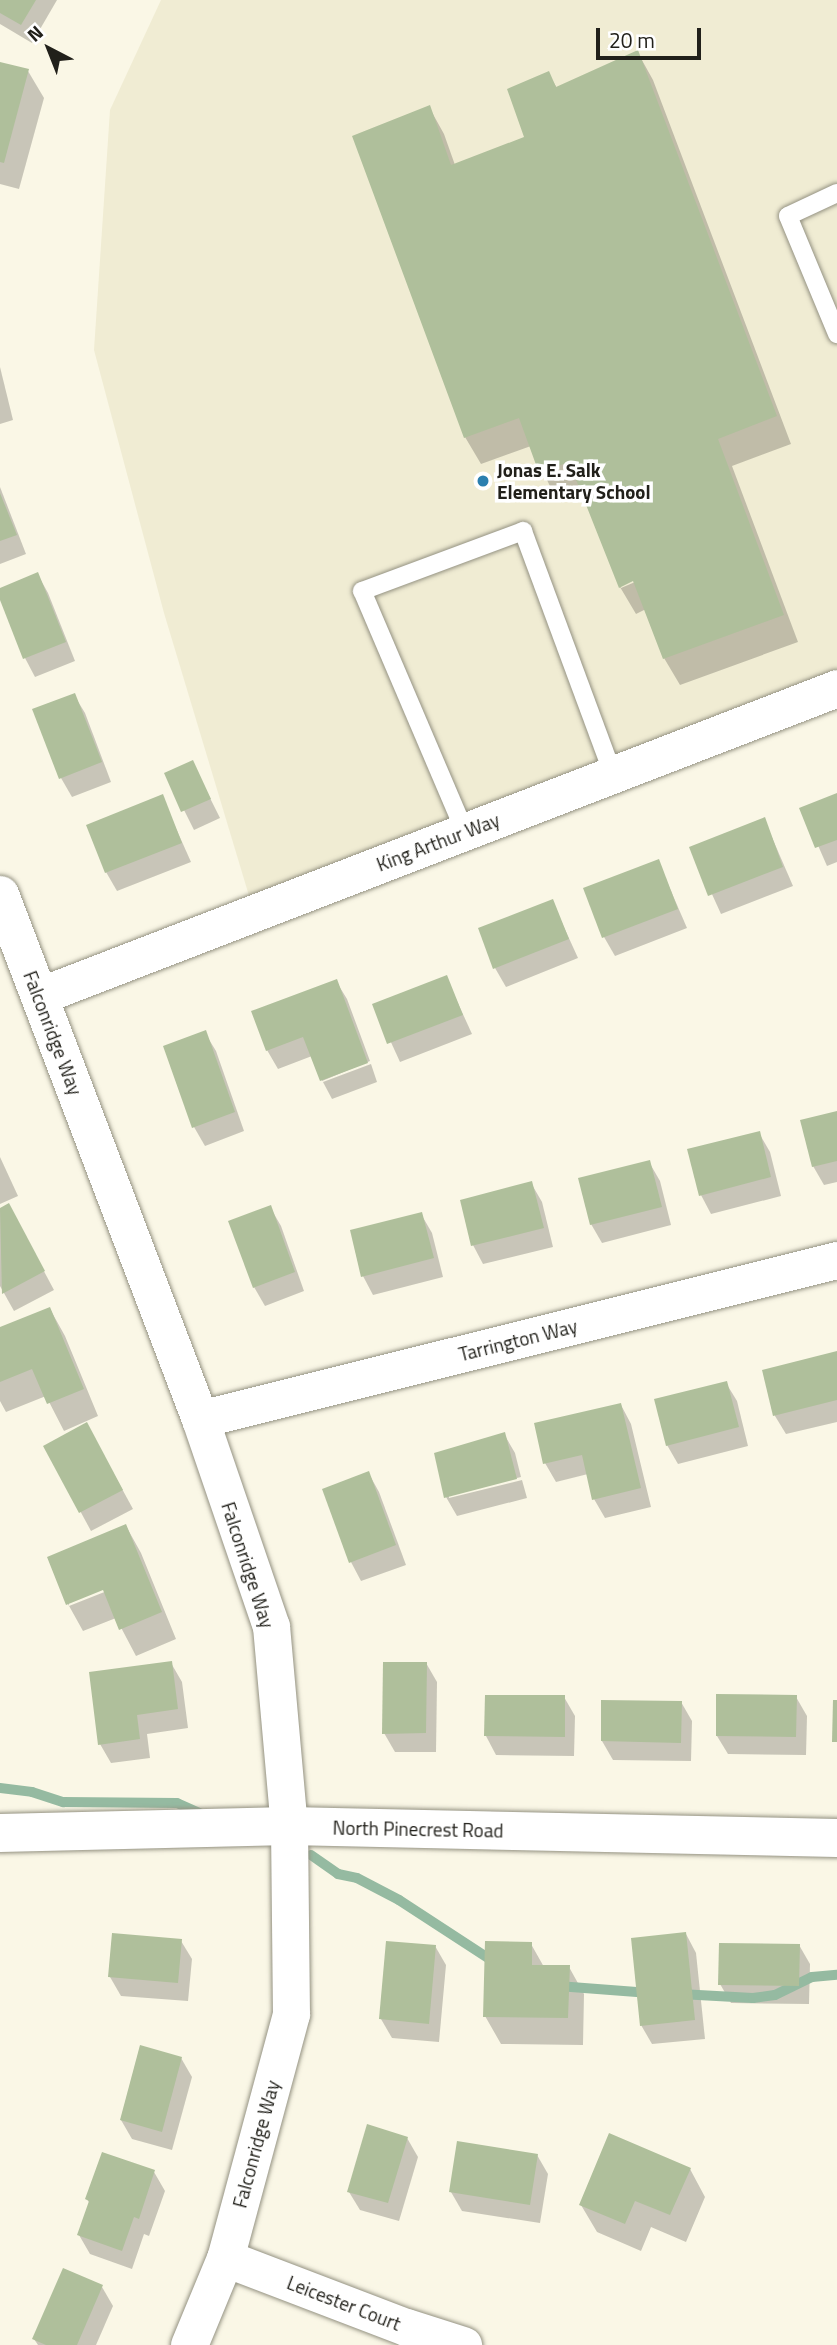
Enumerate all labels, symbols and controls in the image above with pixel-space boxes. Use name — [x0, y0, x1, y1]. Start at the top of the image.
north arrow — [14, 14, 84, 84]
scale bar — [599, 14, 704, 58]
text: N — [20, 18, 49, 48]
text: 20 m — [609, 24, 655, 56]
place label: Jonas E. Salk Elementary School — [497, 459, 651, 503]
marker: Jonas E. Salk Elementary School — [475, 473, 491, 489]
street label: King Arthur Way — [373, 808, 503, 876]
street label: Falconridge Way — [19, 968, 87, 1098]
street label: Tarrington Way — [456, 1314, 580, 1366]
street label: Falconridge Way — [217, 1499, 279, 1631]
street label: North Pinecrest Road — [332, 1816, 504, 1842]
street label: Falconridge Way — [228, 2078, 284, 2210]
street label: Leicester Court — [284, 2271, 404, 2335]

